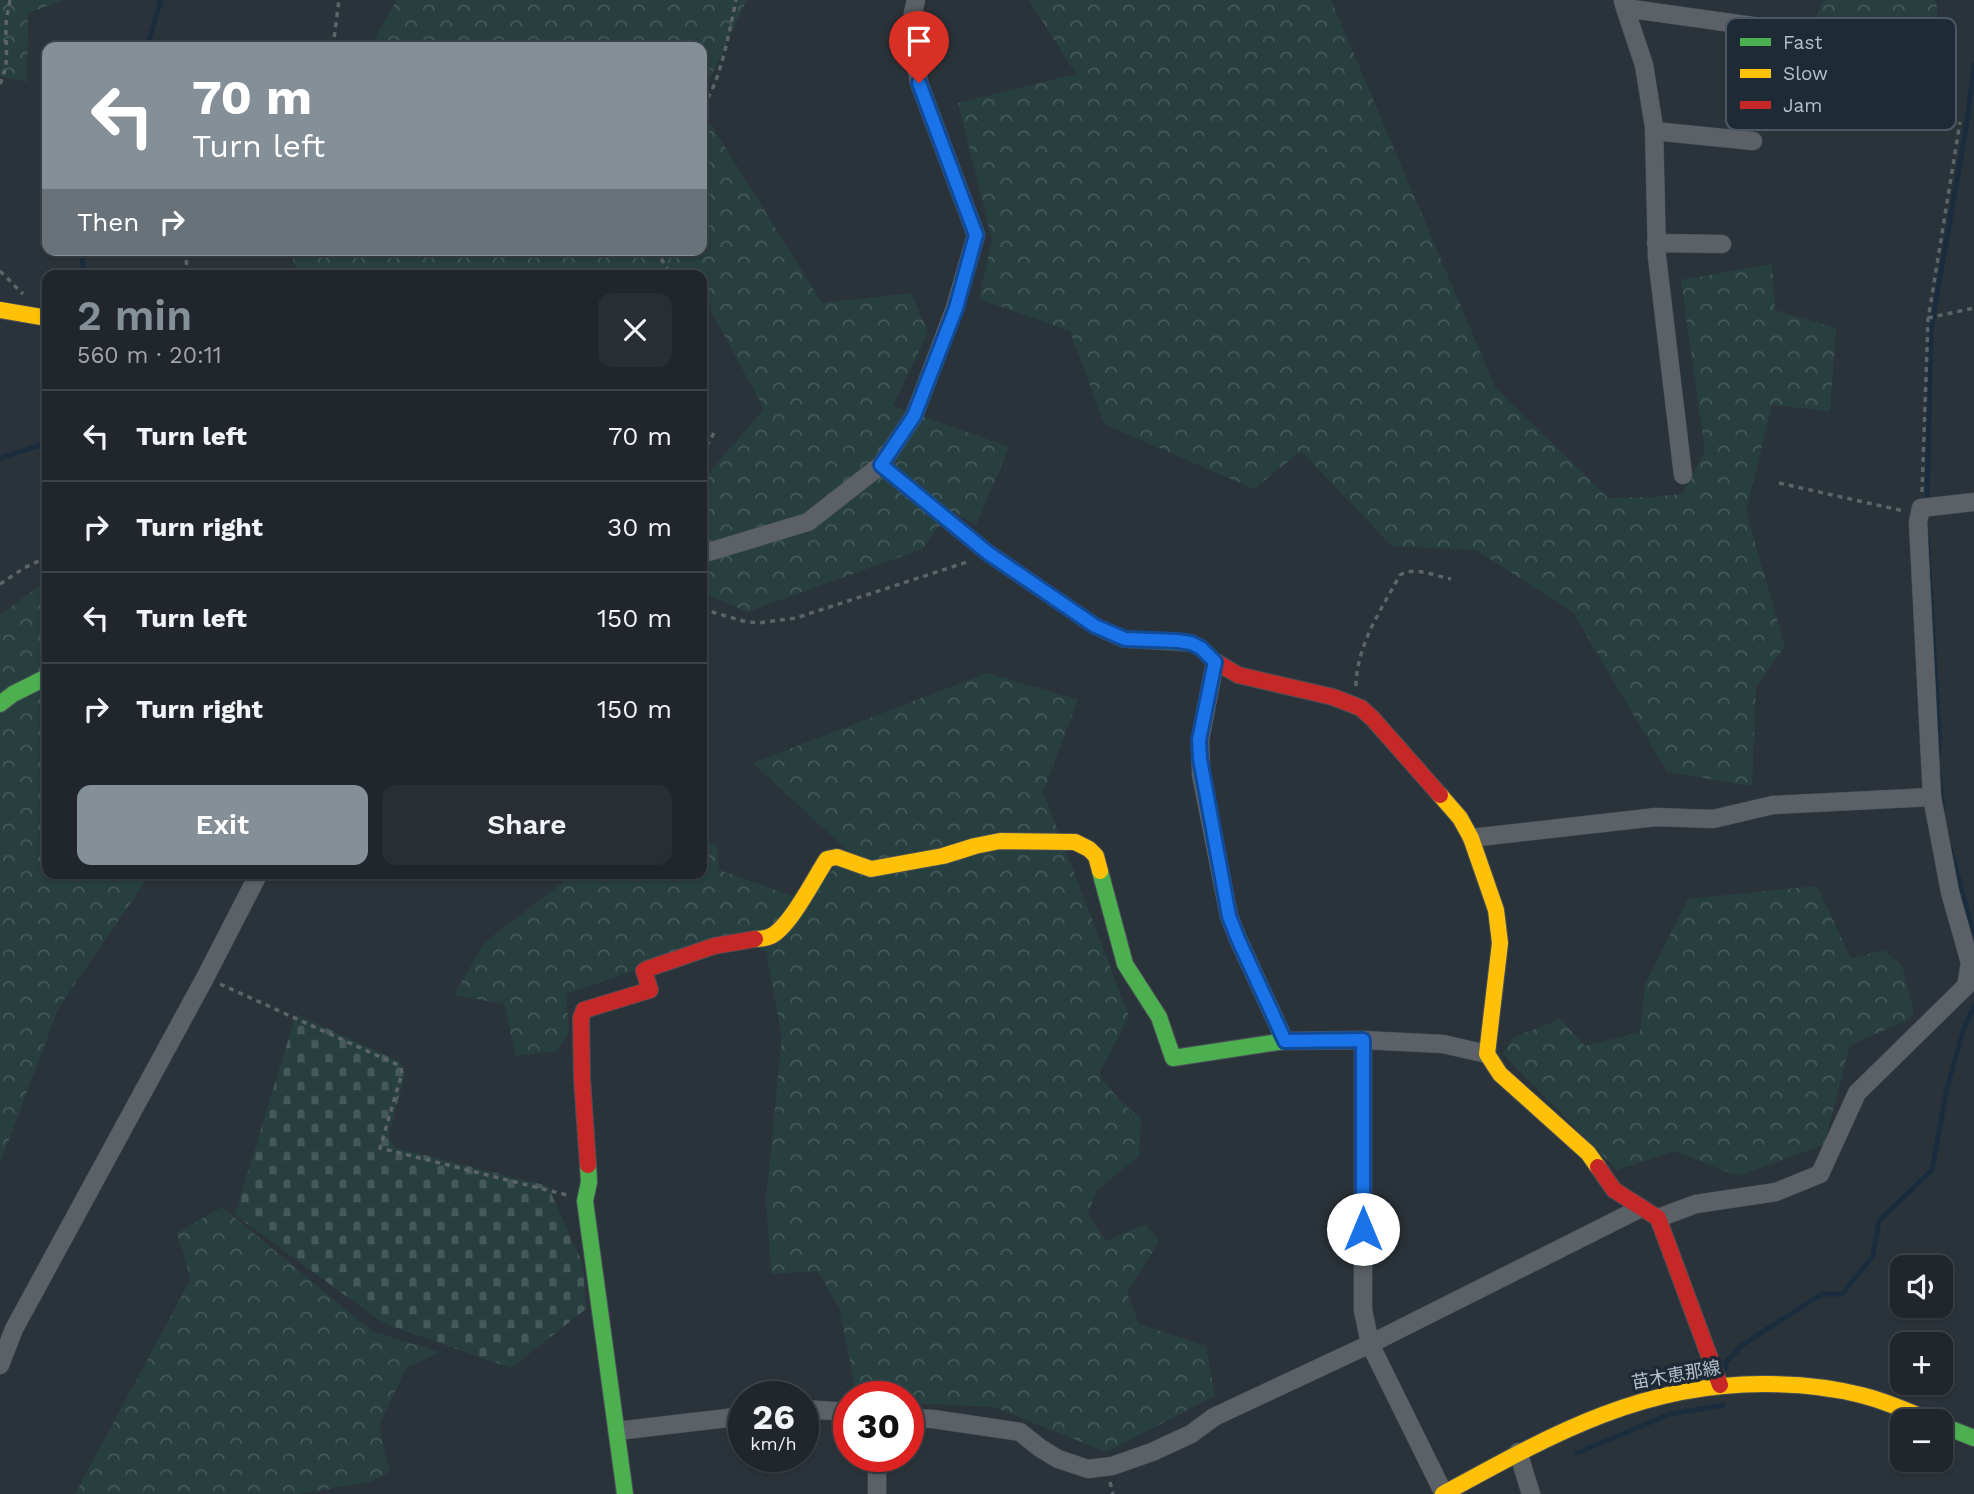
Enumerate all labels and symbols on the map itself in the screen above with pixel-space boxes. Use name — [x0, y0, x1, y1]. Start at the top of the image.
pin — [889, 11, 949, 83]
legend — [1726, 18, 1956, 130]
text: Fast — [1783, 31, 1822, 54]
text: Slow — [1783, 62, 1828, 85]
text: Jam — [1783, 94, 1822, 117]
position arrow — [1326, 1192, 1400, 1266]
street label: 苗木恵那線 — [1630, 1356, 1722, 1393]
speed limit sign: 30 — [833, 1381, 924, 1472]

